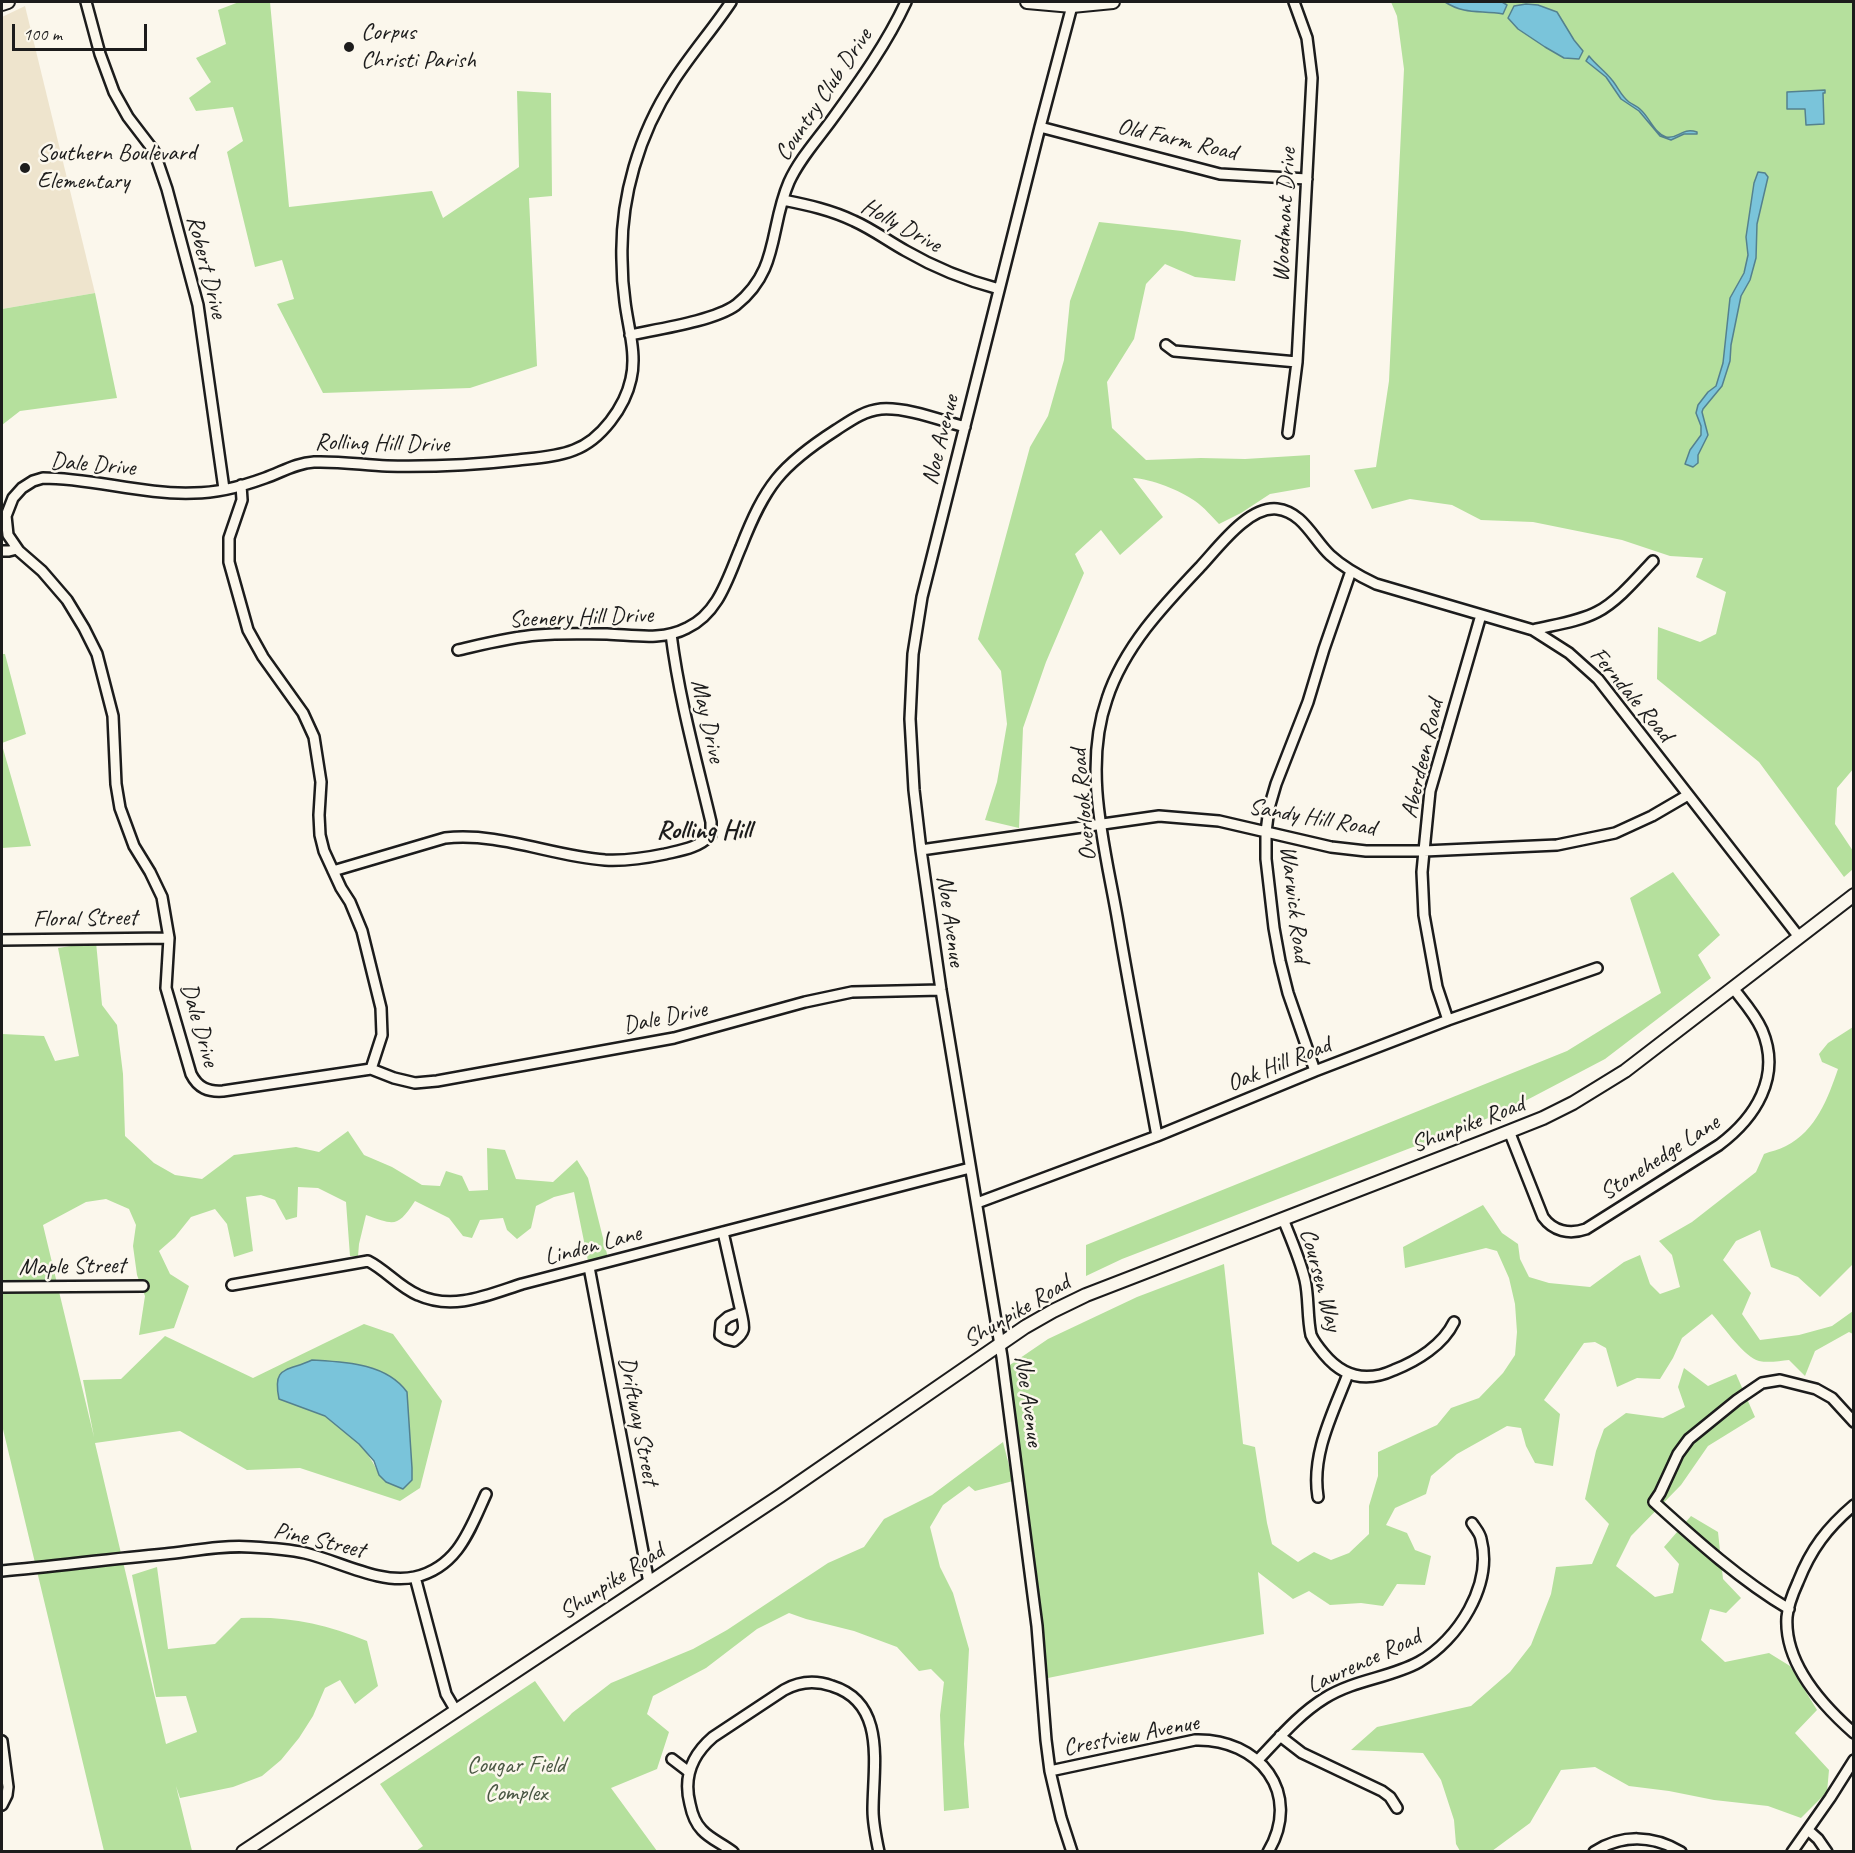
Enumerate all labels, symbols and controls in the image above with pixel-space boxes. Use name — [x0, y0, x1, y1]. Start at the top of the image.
scale bar — [15, 12, 150, 50]
place label: Corpus Christi Parish — [361, 19, 476, 75]
text: 100 m — [23, 23, 62, 45]
street label: Country Club Drive — [769, 23, 879, 167]
marker: Corpus Christi Parish — [342, 40, 356, 54]
street label: Old Farm Road — [1114, 112, 1240, 168]
place label: Southern Boulevard Elementary — [37, 140, 196, 196]
street label: Woodmont Drive — [1267, 147, 1303, 283]
marker: Southern Boulevard Elementary — [18, 161, 32, 175]
street label: Holly Drive — [856, 192, 946, 260]
street label: Robert Drive — [179, 213, 233, 321]
street label: Noe Avenue — [916, 392, 966, 488]
street label: Rolling Hill Drive — [315, 428, 449, 460]
street label: Dale Drive — [49, 447, 137, 483]
street label: Scenery Hill Drive — [509, 601, 653, 635]
street label: Ferndale Road — [1583, 642, 1679, 748]
street label: May Drive — [683, 677, 731, 765]
street label: Aberdeen Road — [1395, 697, 1451, 821]
street label: Overlook Road — [1065, 748, 1103, 862]
street label: Sandy Hill Road — [1246, 793, 1378, 843]
district label: Rolling Hill — [657, 815, 751, 847]
street label: Warwick Road — [1273, 844, 1315, 964]
street label: Noe Avenue — [929, 874, 971, 968]
street label: Floral Street — [33, 904, 137, 934]
street label: Dale Drive — [173, 980, 225, 1070]
street label: Dale Drive — [620, 995, 710, 1041]
street label: Oak Hill Road — [1223, 1031, 1335, 1099]
street label: Shunpike Road — [1407, 1090, 1529, 1160]
street label: Stonehedge Lane — [1595, 1109, 1725, 1207]
street label: Linden Lane — [542, 1219, 644, 1273]
street label: Coursen Way — [1292, 1225, 1348, 1335]
street label: Maple Street — [18, 1252, 126, 1282]
street label: Shunpike Road — [959, 1269, 1075, 1355]
street label: Noe Avenue — [1007, 1354, 1049, 1448]
street label: Driftway Street — [611, 1355, 665, 1487]
street label: Pine Street — [271, 1517, 367, 1565]
street label: Shunpike Road — [554, 1537, 670, 1627]
street label: Lawrence Road — [1302, 1623, 1426, 1701]
street label: Crestview Avenue — [1061, 1709, 1201, 1763]
park label: Cougar Field Complex — [467, 1752, 565, 1808]

